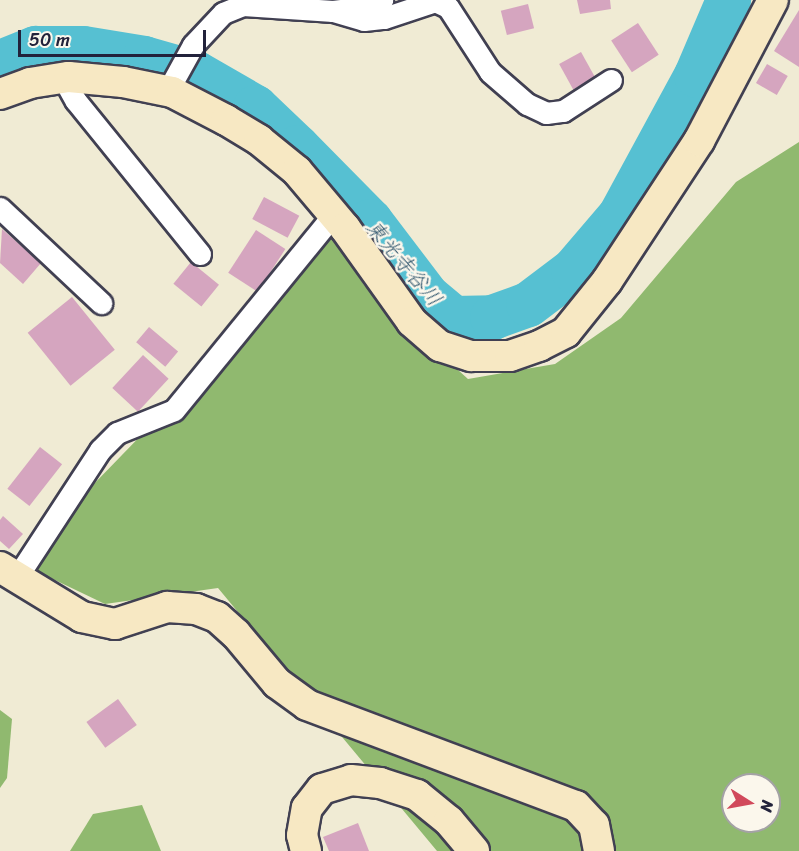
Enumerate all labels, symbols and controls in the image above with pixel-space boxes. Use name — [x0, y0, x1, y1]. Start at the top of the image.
scale bar — [21, 18, 208, 56]
text: 50 m — [29, 24, 70, 56]
water label: 東光寺谷川 — [361, 215, 447, 311]
north arrow — [721, 773, 781, 833]
text: N — [752, 798, 782, 814]

